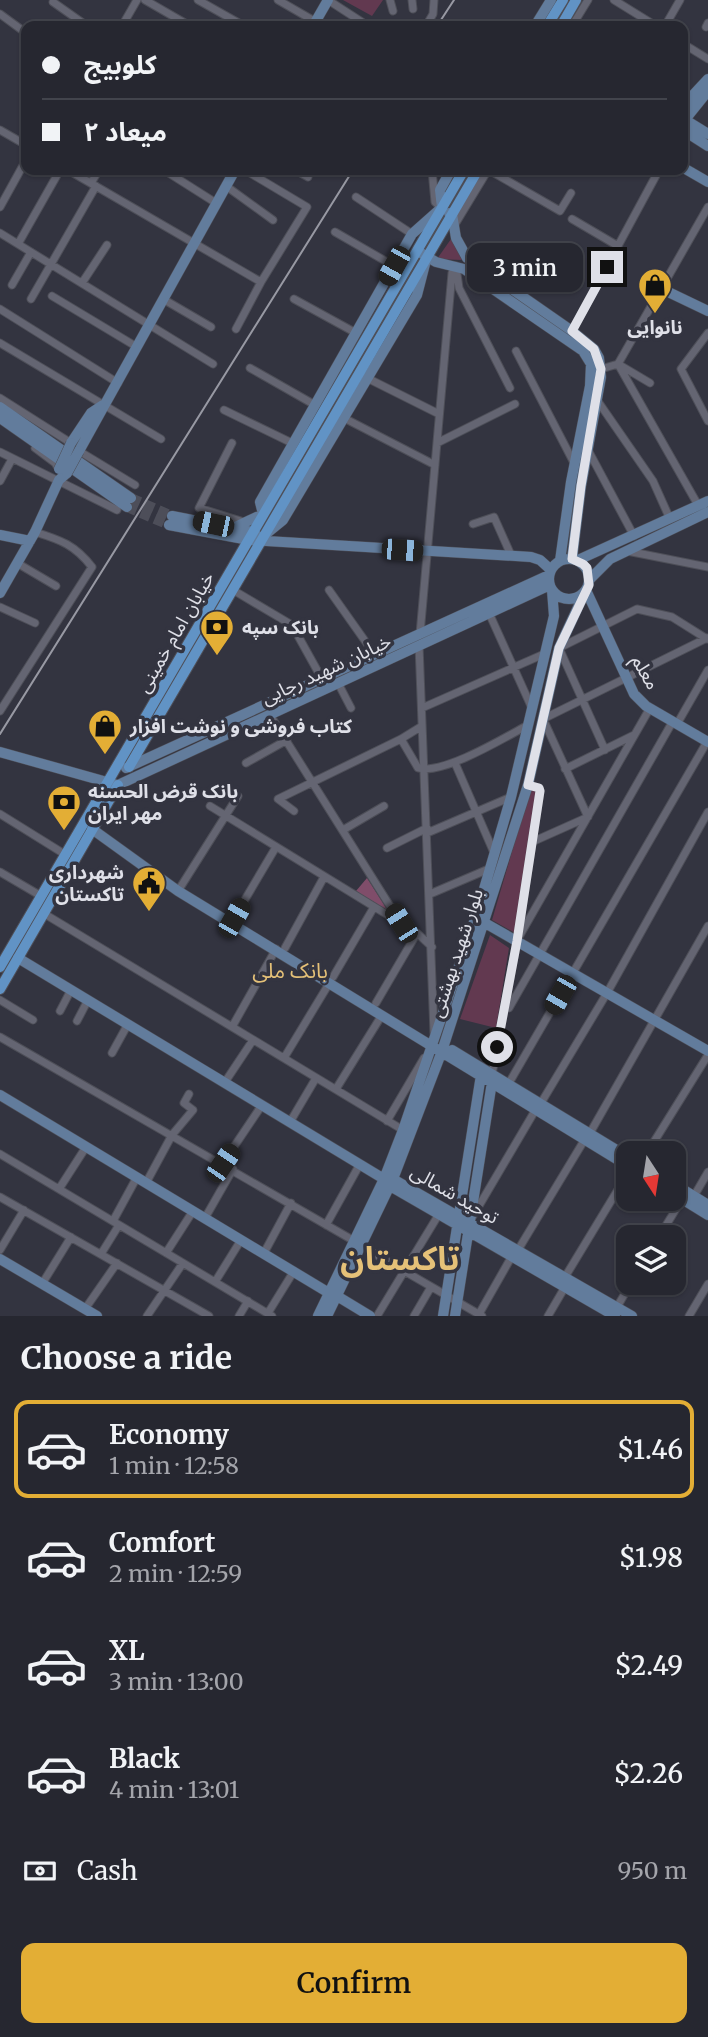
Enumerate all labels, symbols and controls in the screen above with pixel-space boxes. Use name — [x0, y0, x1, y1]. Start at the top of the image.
text: کلوبیج — [84, 48, 156, 81]
text: میعاد ۲ — [84, 115, 167, 148]
car — [375, 243, 414, 289]
callout: 3 min — [467, 243, 582, 292]
route end — [591, 251, 623, 283]
text: 3 min — [493, 253, 557, 282]
shop icon: نانوایی — [636, 266, 674, 315]
place label: نانوایی — [627, 315, 683, 339]
car — [191, 509, 236, 539]
car — [381, 538, 424, 562]
street label: خیابان امام خمینی — [131, 567, 222, 698]
bank icon: بانک سپه — [198, 608, 236, 657]
place label: بانک سپه — [242, 615, 319, 640]
street label: خیابان شهید رجایی — [257, 628, 395, 710]
street label: معلم — [624, 650, 665, 695]
shop icon: کتاب فروشی و نوشت افزار — [86, 707, 124, 756]
place label: کتاب فروشی و نوشت افزار — [129, 714, 352, 738]
place label: بانک قرض الحسنه مهر ایران — [88, 779, 238, 825]
bank icon: بانک قرض الحسنه مهر ایران — [45, 783, 83, 832]
place label: شهرداری تاکستان — [49, 860, 124, 906]
public building icon: شهرداری تاکستان — [130, 864, 168, 913]
street label: بلوار شهید بهشتی — [424, 886, 488, 1020]
car — [215, 895, 254, 941]
car — [381, 900, 422, 946]
district label: بانک ملی — [252, 957, 328, 984]
car — [541, 972, 580, 1018]
route start — [481, 1031, 513, 1063]
car — [203, 1140, 244, 1186]
north arrow — [616, 1141, 686, 1211]
map controls — [616, 1141, 686, 1295]
street label: توحید شمالی — [407, 1159, 503, 1229]
button: layers — [616, 1225, 686, 1295]
district label: تاکستان — [340, 1238, 460, 1279]
text: Choose a ride — [21, 1338, 232, 1378]
icon: car — [25, 1418, 88, 1481]
text: Economy — [109, 1418, 229, 1451]
text: $1.46 — [617, 1433, 683, 1466]
text: 1 min · 12:58 — [109, 1451, 239, 1480]
icon: car — [25, 1526, 88, 1589]
text: Comfort — [109, 1526, 215, 1559]
text: $1.98 — [619, 1541, 683, 1574]
text: 2 min · 12:59 — [109, 1559, 242, 1588]
icon: car — [25, 1634, 88, 1697]
text: XL — [109, 1634, 145, 1667]
text: $2.49 — [614, 1649, 683, 1682]
text: 3 min · 13:00 — [109, 1667, 244, 1696]
icon: car — [25, 1742, 88, 1805]
text: Black — [109, 1742, 180, 1775]
text: $2.26 — [613, 1757, 683, 1790]
text: 4 min · 13:01 — [109, 1775, 239, 1804]
icon: cash — [21, 1852, 59, 1890]
text: Cash — [77, 1854, 138, 1887]
text: 950 m — [617, 1856, 687, 1885]
button: Confirm — [21, 1943, 687, 2023]

